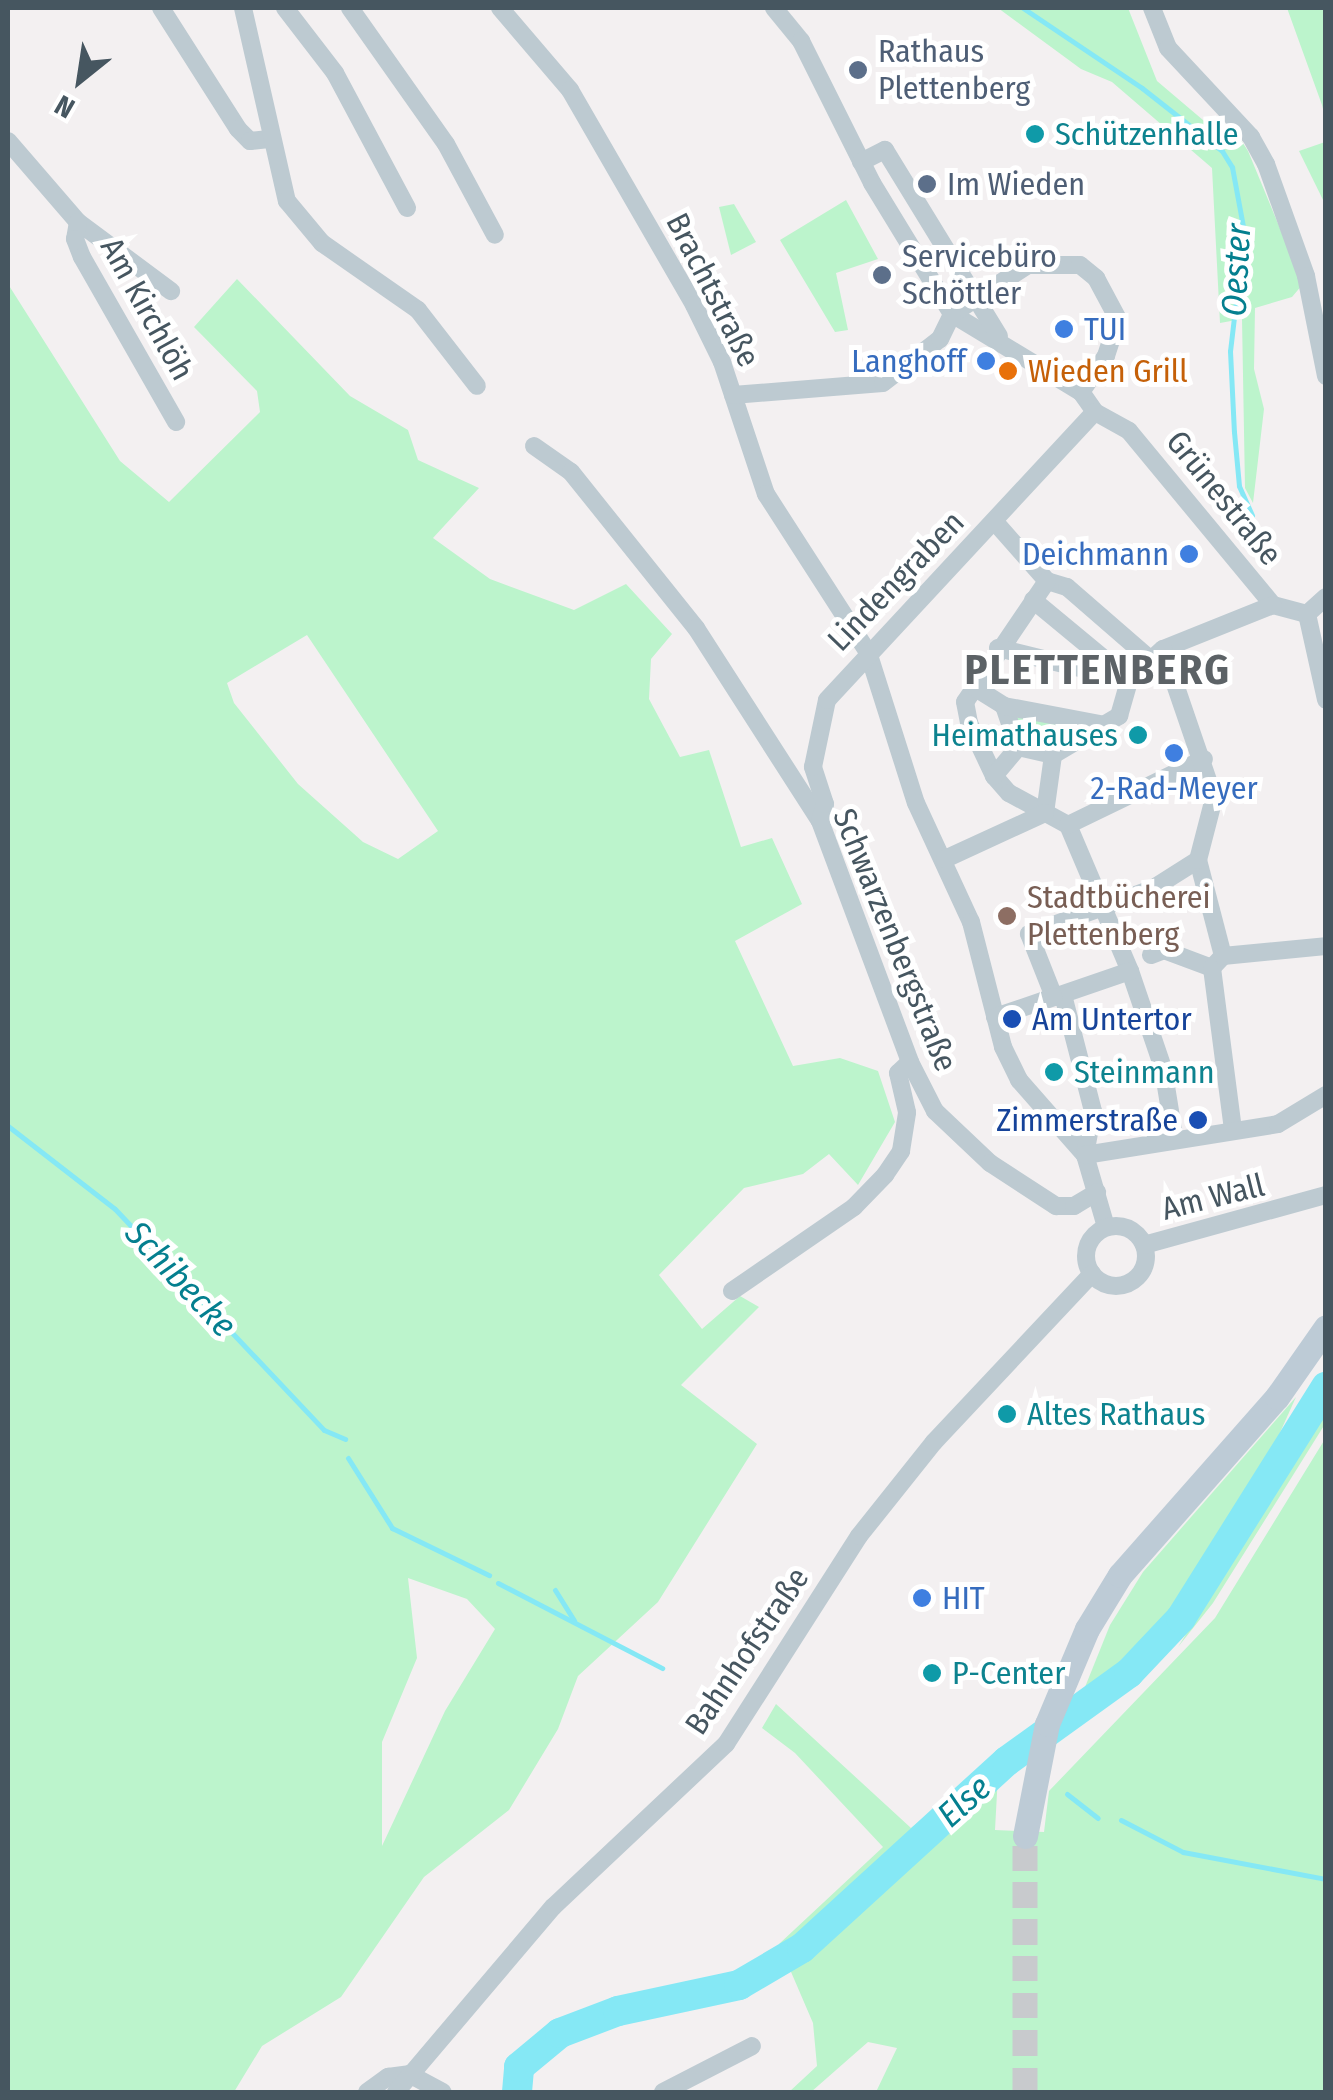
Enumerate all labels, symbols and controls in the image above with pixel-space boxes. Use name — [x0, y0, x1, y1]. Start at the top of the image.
north arrow — [30, 30, 130, 130]
place label: Rathaus Plettenberg — [878, 33, 1030, 108]
marker: Rathaus Plettenberg — [847, 59, 869, 81]
text: N — [49, 88, 80, 125]
place label: Schützenhalle — [1055, 115, 1238, 153]
marker: Schützenhalle — [1024, 123, 1046, 145]
place label: Im Wieden — [947, 165, 1085, 203]
marker: Im Wieden — [916, 173, 938, 195]
street label: Brachtstraße — [658, 207, 768, 373]
water label: Oester — [1213, 223, 1259, 317]
street label: Am Kirchlöh — [92, 231, 202, 387]
place label: Servicebüro Schöttler — [902, 238, 1057, 313]
marker: Servicebüro Schöttler — [871, 264, 893, 286]
place label: TUI — [1084, 310, 1126, 348]
marker: TUI — [1053, 318, 1075, 340]
place label: Langhoff — [851, 342, 966, 380]
marker: Langhoff — [975, 350, 997, 372]
place label: Wieden Grill — [1028, 352, 1188, 390]
marker: Wieden Grill — [997, 360, 1019, 382]
street label: Grünestraße — [1158, 423, 1290, 573]
street label: Lindengraben — [820, 503, 972, 659]
place label: Deichmann — [1022, 535, 1169, 573]
marker: Deichmann — [1178, 543, 1200, 565]
district label: PLETTENBERG — [964, 645, 1232, 695]
place label: Heimathauses — [932, 716, 1118, 754]
marker: Heimathauses — [1127, 724, 1149, 746]
marker: 2-Rad-Meyer — [1163, 742, 1185, 764]
place label: 2-Rad-Meyer — [1090, 769, 1258, 807]
street label: Schwarzenbergstraße — [825, 803, 965, 1077]
place label: Stadtbücherei Plettenberg — [1027, 879, 1211, 954]
marker: Stadtbücherei Plettenberg — [996, 905, 1018, 927]
place label: Am Untertor — [1032, 1000, 1192, 1038]
marker: Am Untertor — [1001, 1008, 1023, 1030]
place label: Steinmann — [1074, 1053, 1215, 1091]
marker: Steinmann — [1043, 1061, 1065, 1083]
place label: Zimmerstraße — [996, 1101, 1178, 1139]
marker: Zimmerstraße — [1187, 1109, 1209, 1131]
street label: Am Wall — [1158, 1166, 1268, 1228]
water label: Schibecke — [117, 1212, 245, 1346]
place label: Altes Rathaus — [1027, 1395, 1205, 1433]
marker: Altes Rathaus — [996, 1403, 1018, 1425]
street label: Bahnhofstraße — [677, 1560, 817, 1742]
place label: HIT — [942, 1579, 985, 1617]
marker: HIT — [911, 1587, 933, 1609]
place label: P-Center — [952, 1654, 1065, 1692]
marker: P-Center — [921, 1662, 943, 1684]
water label: Else — [929, 1766, 999, 1836]

